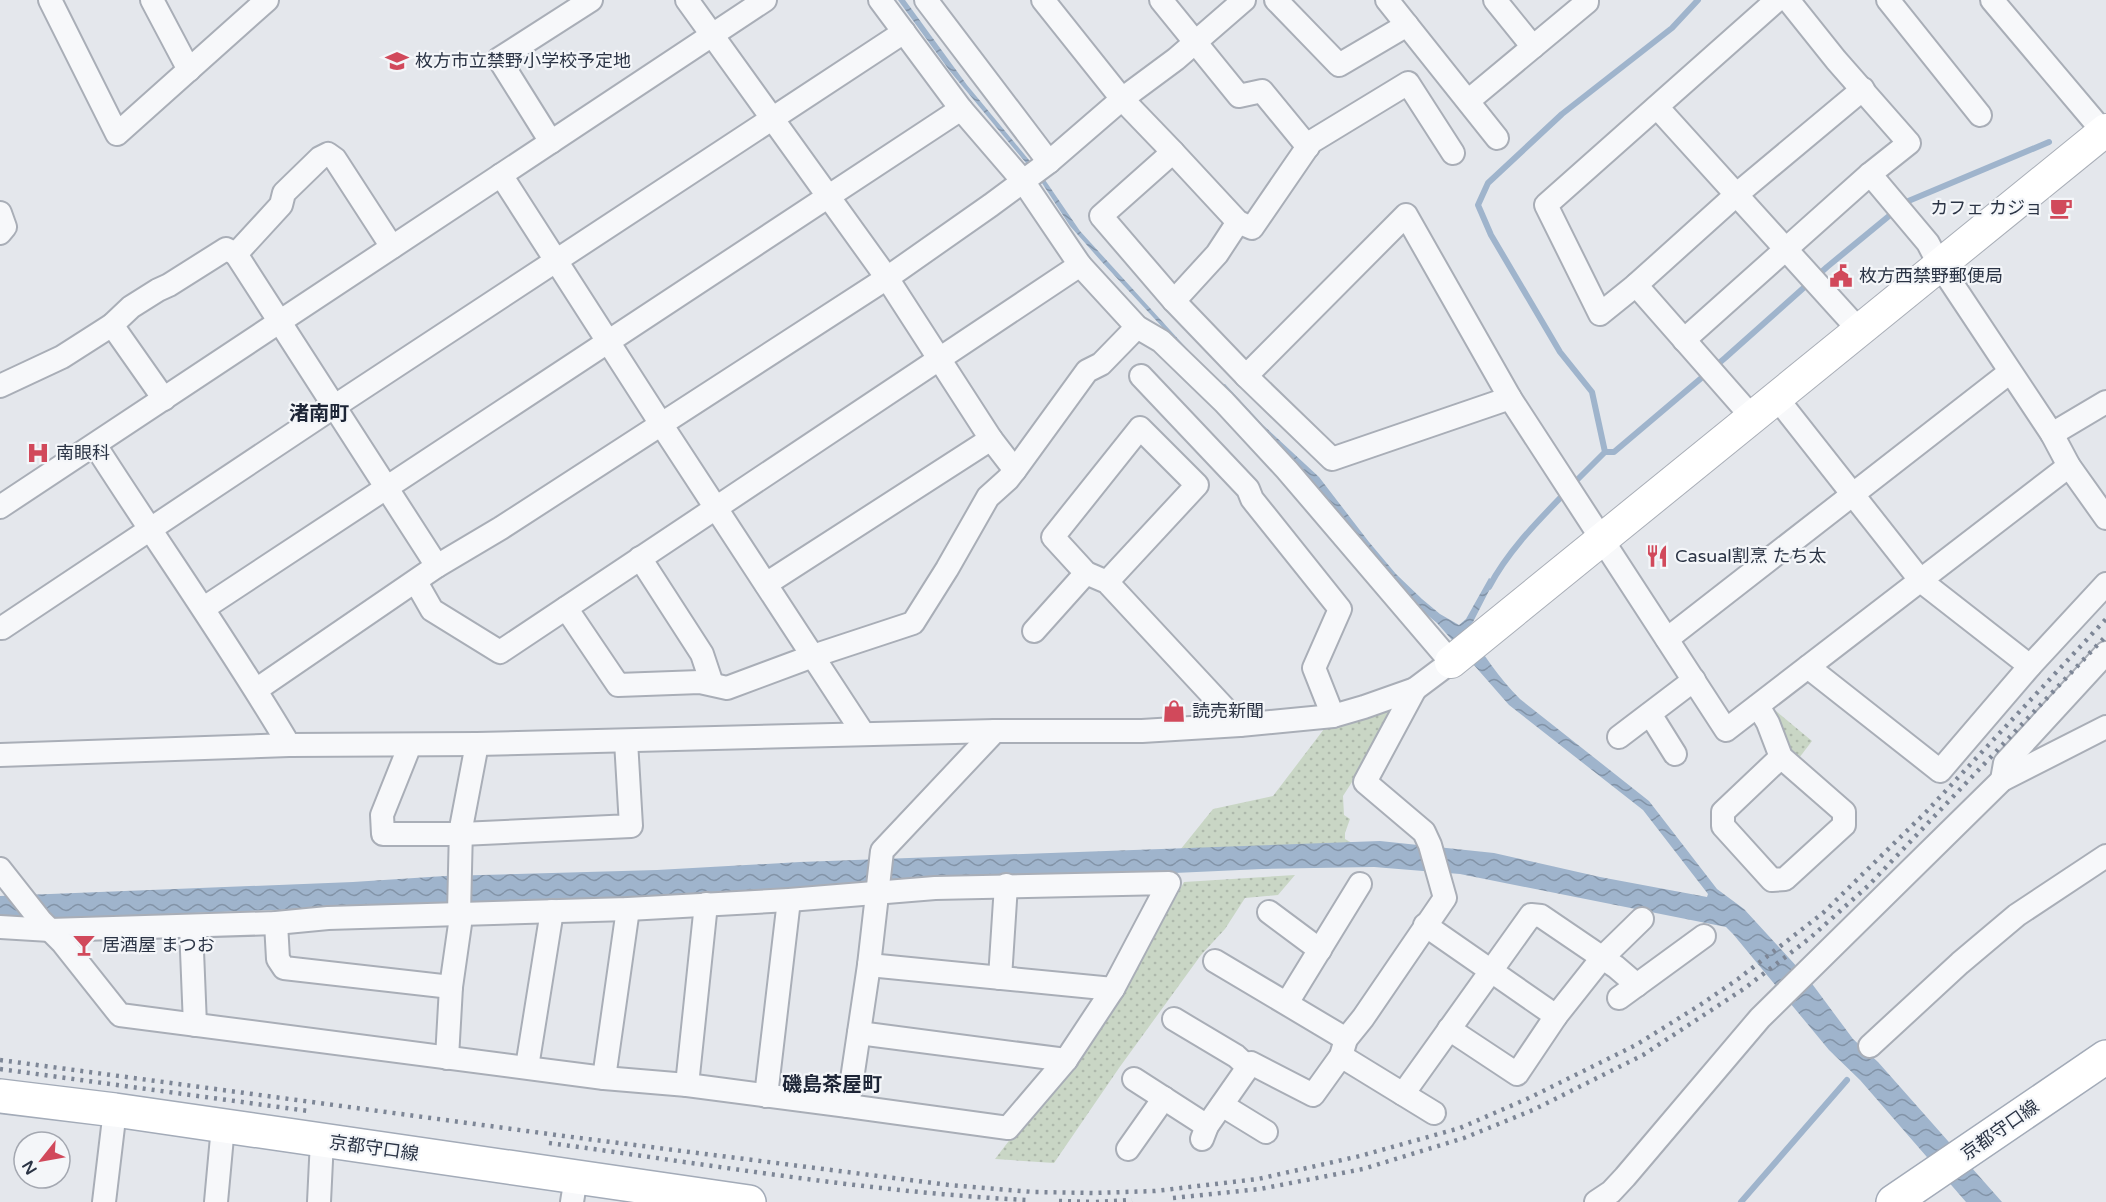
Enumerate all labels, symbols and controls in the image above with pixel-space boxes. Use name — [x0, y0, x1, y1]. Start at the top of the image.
school or university icon: 枚方市立禁野小学校予定地 — [384, 48, 410, 74]
place label: 枚方市立禁野小学校予定地 — [415, 50, 631, 72]
cafe icon: カフェ カジョ — [2048, 195, 2074, 221]
place label: カフェ カジョ — [1930, 197, 2043, 219]
public building icon: 枚方西禁野郵便局 — [1828, 263, 1854, 289]
place label: 枚方西禁野郵便局 — [1859, 265, 2003, 287]
district label: 渚南町 — [289, 402, 349, 426]
hospital icon: 南眼科 — [25, 440, 51, 466]
place label: 南眼科 — [56, 442, 110, 464]
restaurant icon: Casual割烹 たち太 — [1644, 543, 1670, 569]
place label: Casual割烹 たち太 — [1675, 545, 1827, 567]
shop icon: 読売新聞 — [1161, 698, 1187, 724]
place label: 読売新聞 — [1192, 700, 1264, 722]
bar icon: 居酒屋 まつお — [71, 932, 97, 958]
place label: 居酒屋 まつお — [102, 934, 215, 956]
district label: 磯島茶屋町 — [782, 1073, 882, 1097]
street label: 京都守口線 — [1957, 1095, 2043, 1165]
north arrow — [12, 1130, 72, 1190]
street label: 京都守口線 — [328, 1131, 420, 1165]
text: N — [18, 1157, 42, 1178]

